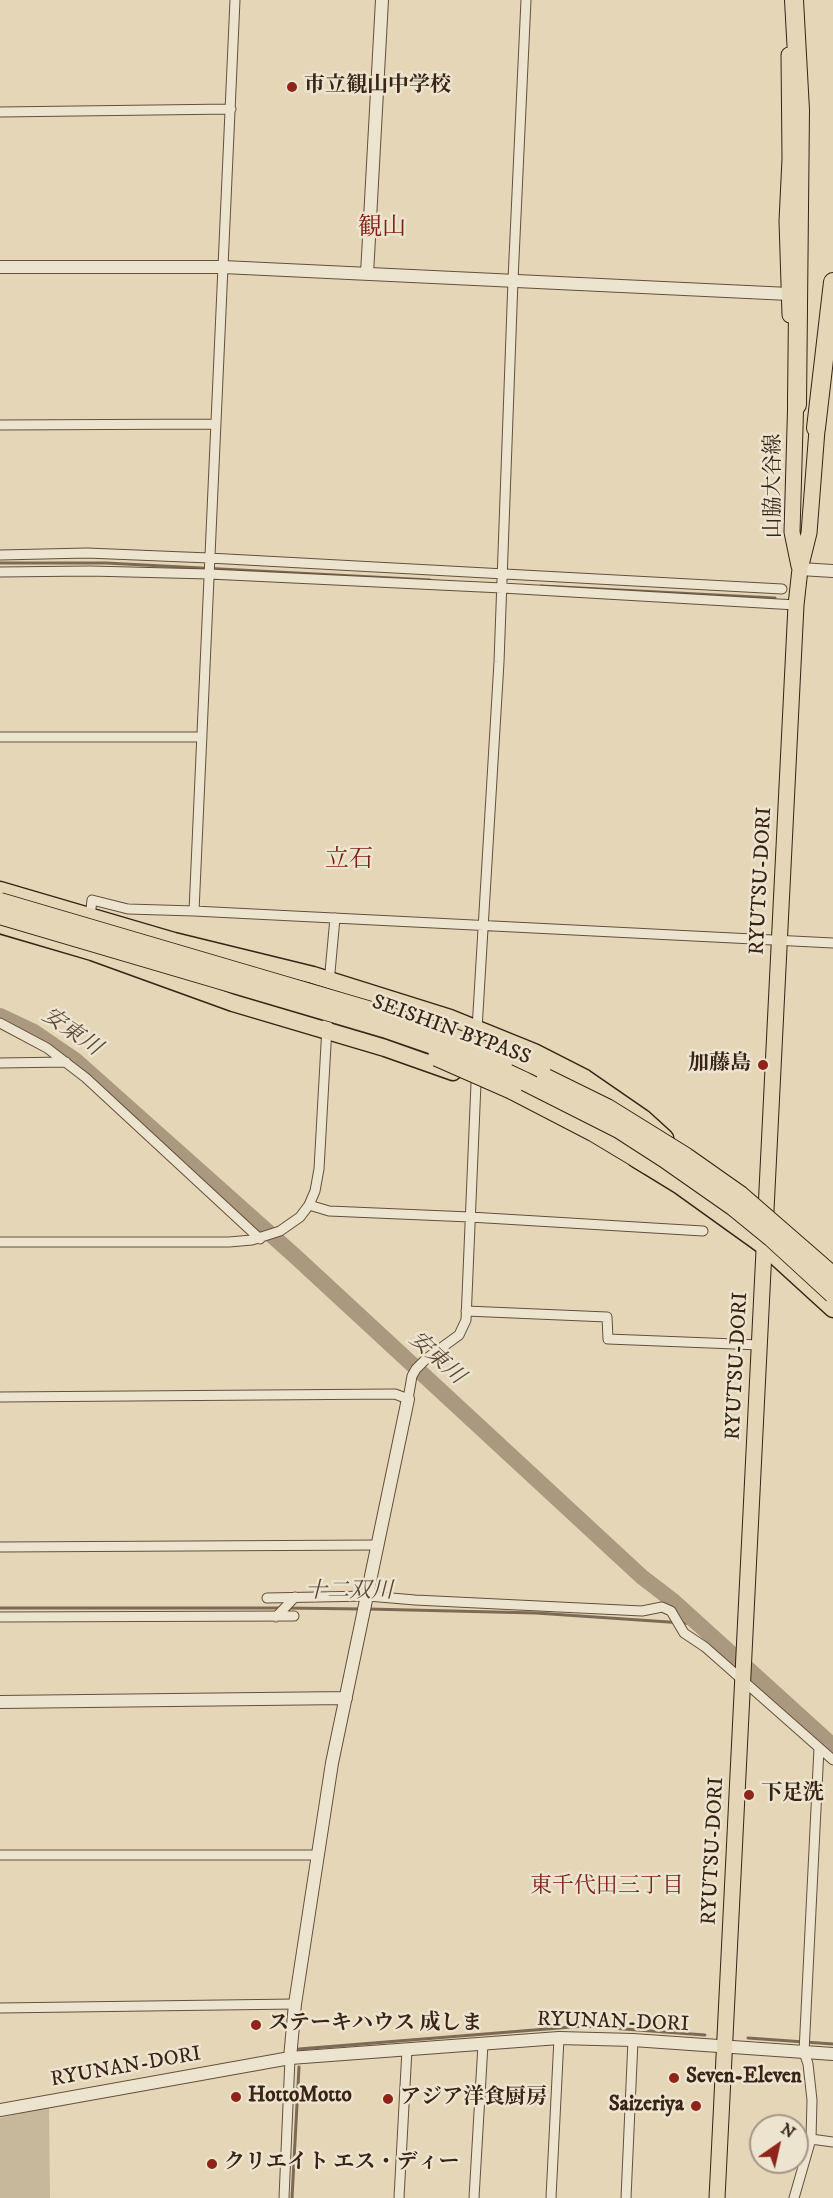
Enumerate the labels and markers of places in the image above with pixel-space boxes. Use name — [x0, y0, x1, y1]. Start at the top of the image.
place label: 市立観山中学校 — [304, 74, 451, 100]
marker: 市立観山中学校 — [285, 80, 299, 94]
place label: 加藤島 — [688, 1052, 751, 1078]
marker: 加藤島 — [756, 1058, 770, 1072]
place label: 下足洗 — [761, 1782, 824, 1808]
marker: 下足洗 — [742, 1788, 756, 1802]
place label: ステーキハウス 成しま — [268, 2012, 483, 2038]
marker: ステーキハウス 成しま — [249, 2018, 263, 2032]
place label: Seven-Eleven — [686, 2065, 802, 2091]
marker: Seven-Eleven — [667, 2071, 681, 2085]
place label: HottoMotto — [248, 2084, 352, 2110]
place label: アジア洋食厨房 — [400, 2086, 547, 2112]
marker: HottoMotto — [229, 2090, 243, 2104]
marker: アジア洋食厨房 — [381, 2092, 395, 2106]
place label: Saizeriya — [609, 2093, 684, 2119]
marker: Saizeriya — [689, 2099, 703, 2113]
place label: クリエイト エス・ディー — [224, 2151, 460, 2177]
marker: クリエイト エス・ディー — [205, 2157, 219, 2171]

